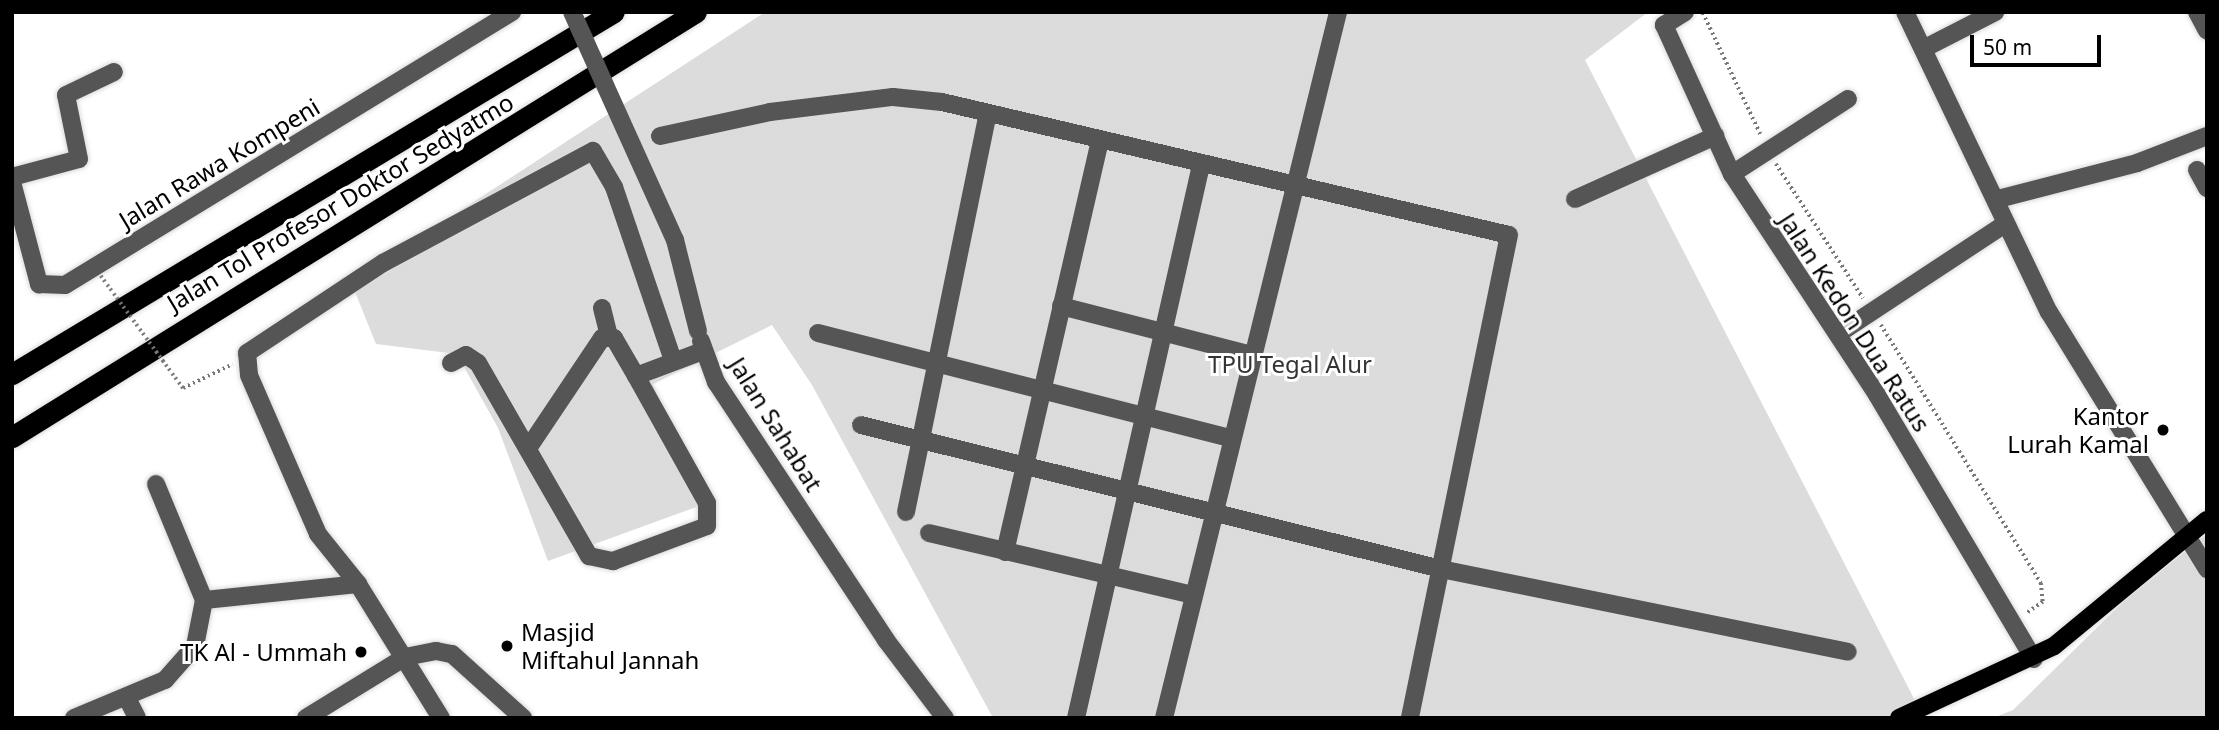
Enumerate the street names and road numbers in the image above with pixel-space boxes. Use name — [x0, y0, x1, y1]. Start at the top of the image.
street label: Jalan Tol Profesor Doktor Sedyatmo — [162, 87, 518, 317]
street label: Jalan Rawa Kompeni — [114, 92, 324, 234]
street label: Jalan Kedon Dua Ratus — [1774, 207, 1936, 437]
street label: Jalan Sahabat — [723, 352, 829, 496]

